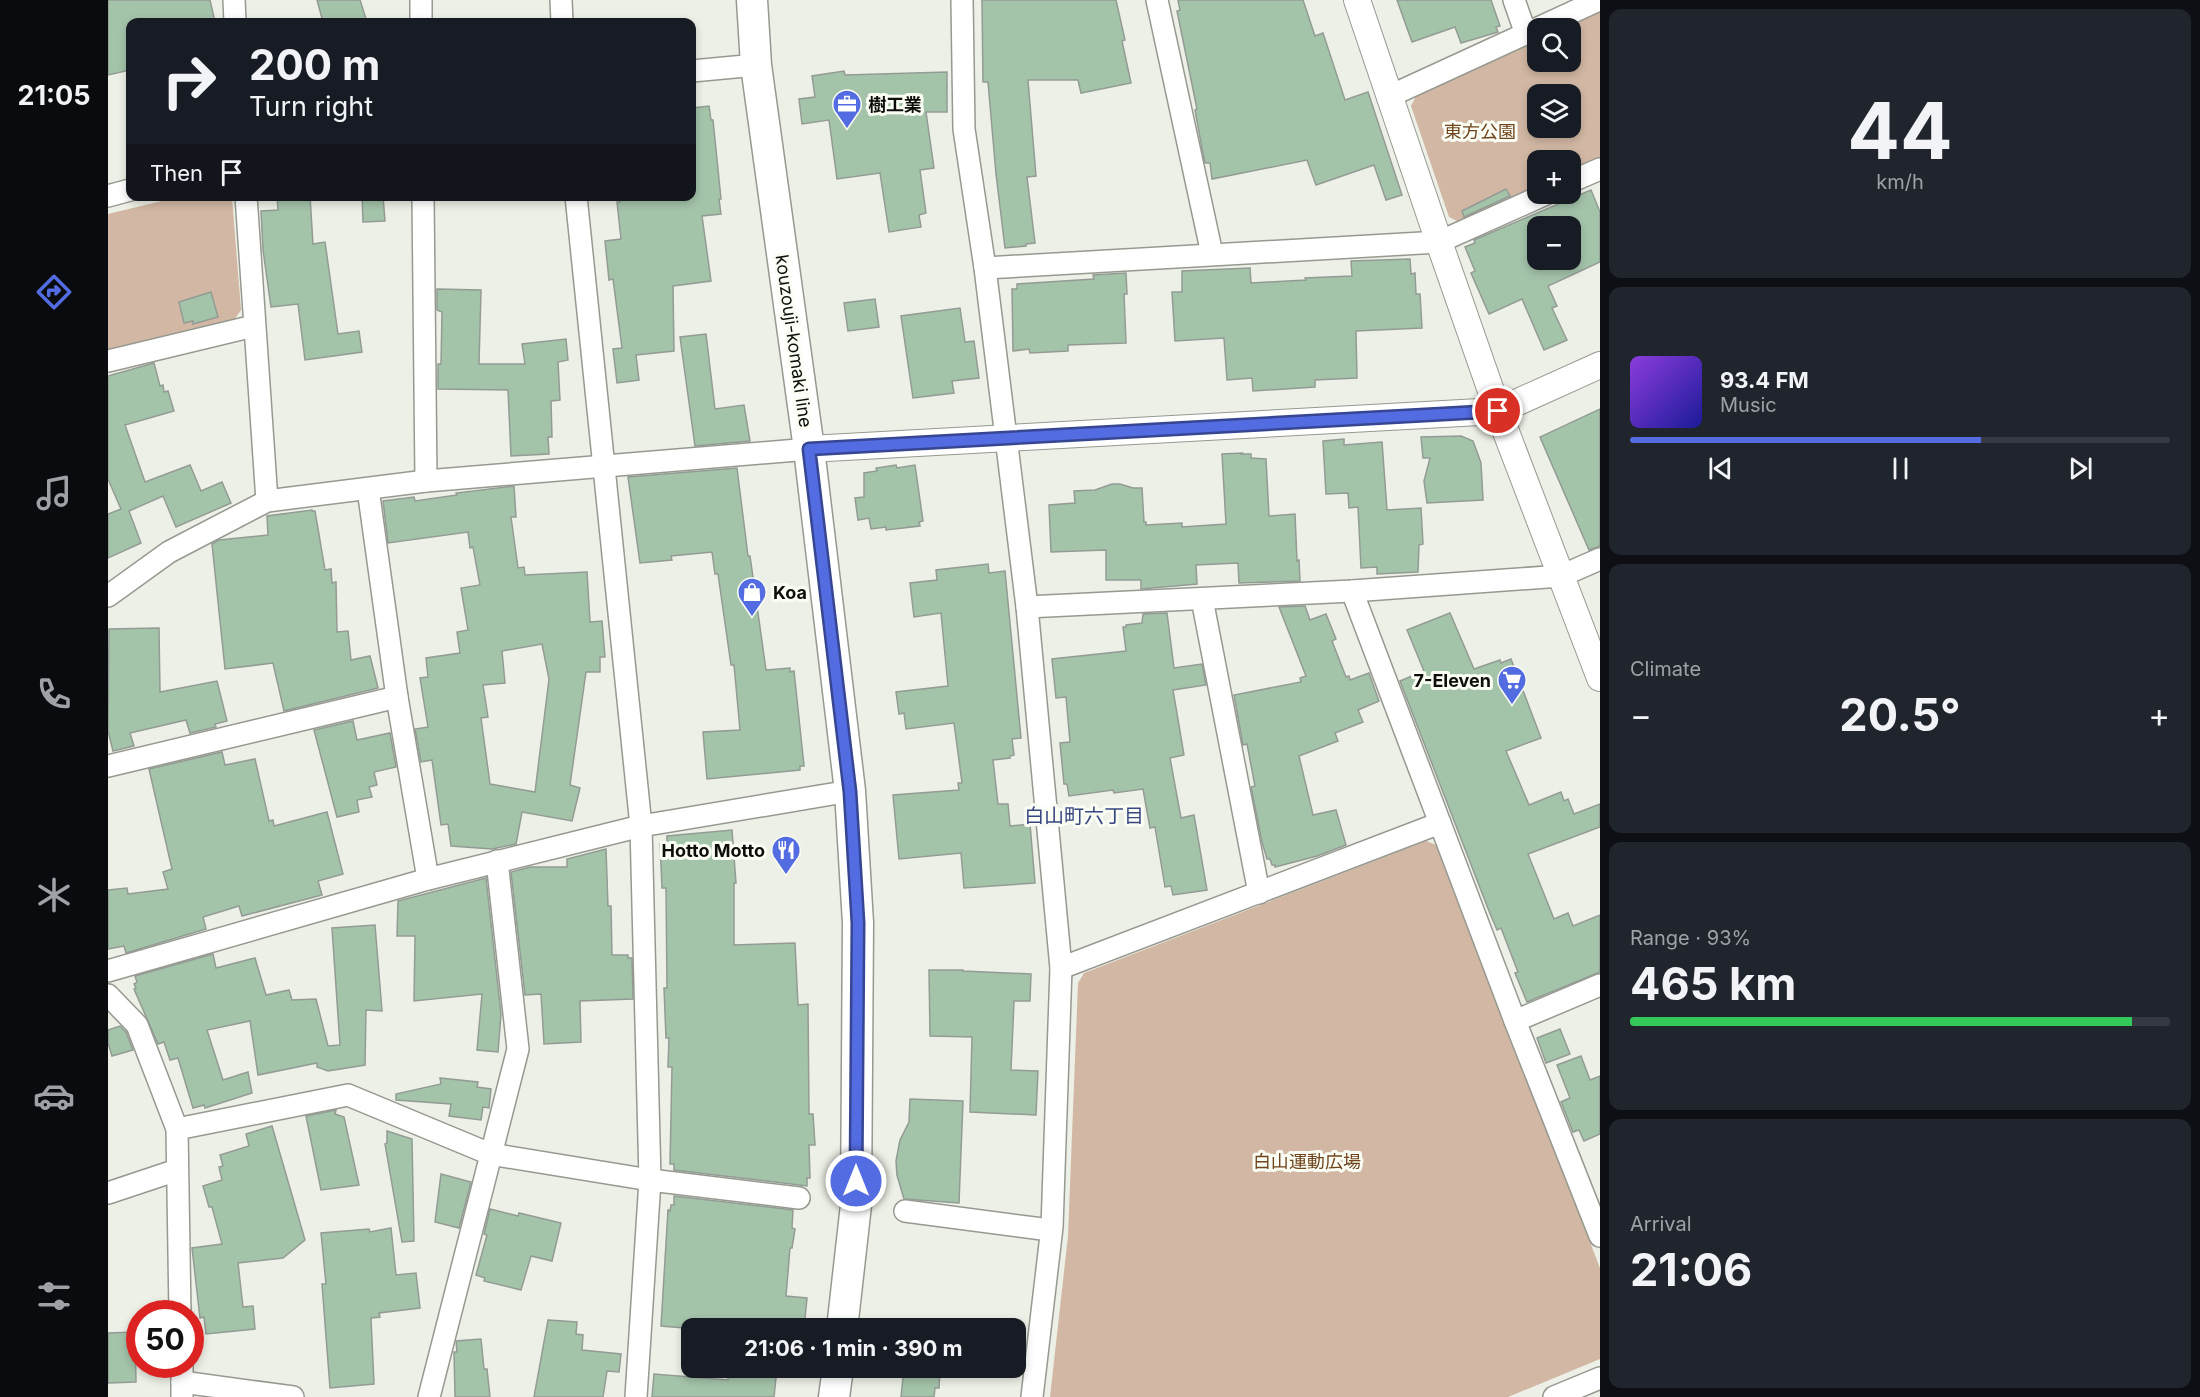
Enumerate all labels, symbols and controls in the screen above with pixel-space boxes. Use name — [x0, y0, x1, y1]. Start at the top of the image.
map controls — [1527, 18, 1581, 270]
button: search — [1527, 18, 1581, 72]
text: 200 m — [249, 39, 380, 90]
icon: right — [150, 42, 228, 120]
text: 21:05 — [17, 79, 91, 112]
text: 44 — [1847, 83, 1953, 178]
button: layers — [1527, 84, 1581, 138]
office icon: 樹工業 — [831, 88, 863, 130]
text: Turn right — [249, 90, 373, 123]
place label: 樹工業 — [868, 94, 922, 115]
park label: 東方公園 — [1444, 121, 1516, 142]
button: + — [1527, 150, 1581, 204]
icon: arrive — [215, 156, 248, 189]
text: Then — [150, 160, 203, 186]
text: km/h — [1876, 170, 1924, 194]
button: − — [1527, 216, 1581, 270]
street label: kouzouji-komaki line — [771, 253, 817, 429]
icon: directions — [33, 271, 75, 313]
text: 93.4 FM — [1720, 367, 1809, 393]
pin — [1472, 385, 1523, 436]
text: Music — [1720, 393, 1777, 417]
icon: arrive — [1481, 394, 1514, 427]
icon: previous — [1704, 452, 1737, 485]
icon: pause — [1884, 452, 1917, 485]
icon: next — [2064, 452, 2097, 485]
icon: music — [33, 472, 75, 514]
shop icon: Koa — [736, 576, 768, 618]
place label: Koa — [773, 582, 807, 603]
text: Climate — [1630, 657, 1701, 681]
supermarket icon: 7-Eleven — [1496, 664, 1528, 706]
place label: 7-Eleven — [1414, 670, 1491, 691]
icon: phone — [33, 673, 75, 715]
text: 20.5° — [1839, 687, 1961, 742]
text: − — [1630, 695, 1652, 735]
text: + — [2148, 695, 2170, 735]
district label: 白山町六丁目 — [1024, 804, 1144, 828]
restaurant icon: Hotto Motto — [770, 834, 802, 876]
place label: Hotto Motto — [662, 840, 765, 861]
icon: climate — [33, 874, 75, 916]
text: Range · 93% — [1630, 926, 1751, 950]
text: 465 km — [1630, 956, 1796, 1011]
icon: car — [33, 1075, 75, 1117]
position arrow — [824, 1149, 888, 1213]
park label: 白山運動広場 — [1253, 1151, 1361, 1172]
text: Arrival — [1630, 1212, 1692, 1236]
text: 21:06 — [1630, 1242, 1752, 1297]
icon: filters — [33, 1275, 75, 1317]
speed limit sign: 50 — [126, 1300, 204, 1378]
text: 21:06 · 1 min · 390 m — [744, 1335, 963, 1361]

